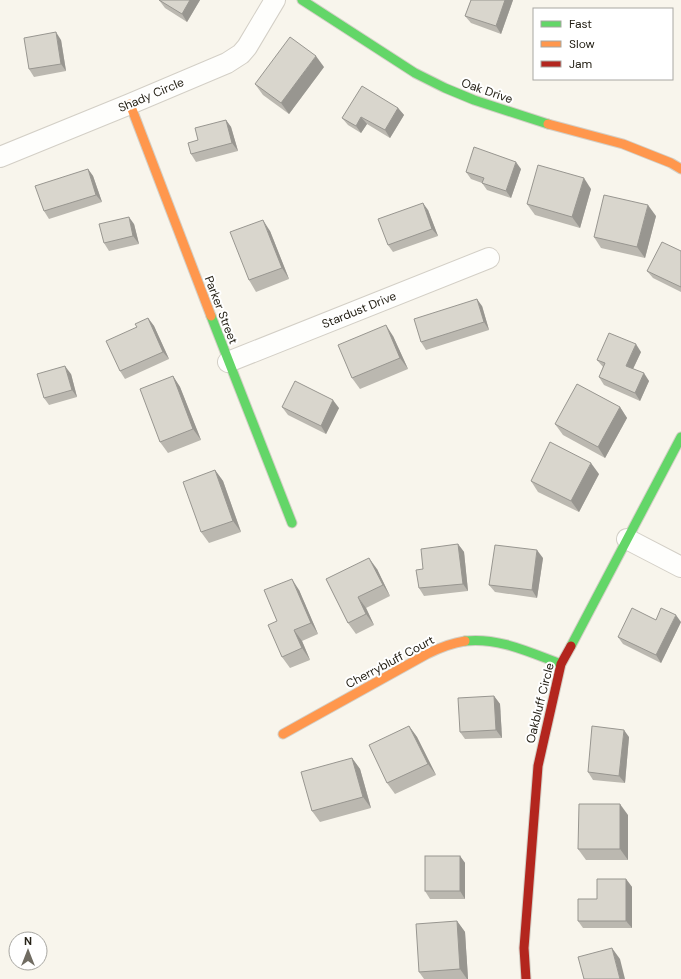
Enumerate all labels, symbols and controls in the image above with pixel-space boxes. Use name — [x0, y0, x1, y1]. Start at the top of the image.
legend — [533, 8, 673, 80]
text: Fast — [569, 16, 592, 32]
text: Slow — [569, 36, 595, 52]
text: Jam — [569, 56, 592, 72]
street label: Shady Circle — [116, 74, 186, 116]
street label: Oak Drive — [459, 75, 515, 107]
street label: Parker Street — [201, 274, 241, 347]
street label: Stardust Drive — [319, 288, 399, 332]
street label: Cherrybluff Court — [343, 632, 437, 692]
street label: Oakbluff Circle — [522, 661, 558, 745]
north arrow — [8, 931, 48, 971]
text: N — [24, 934, 32, 948]

